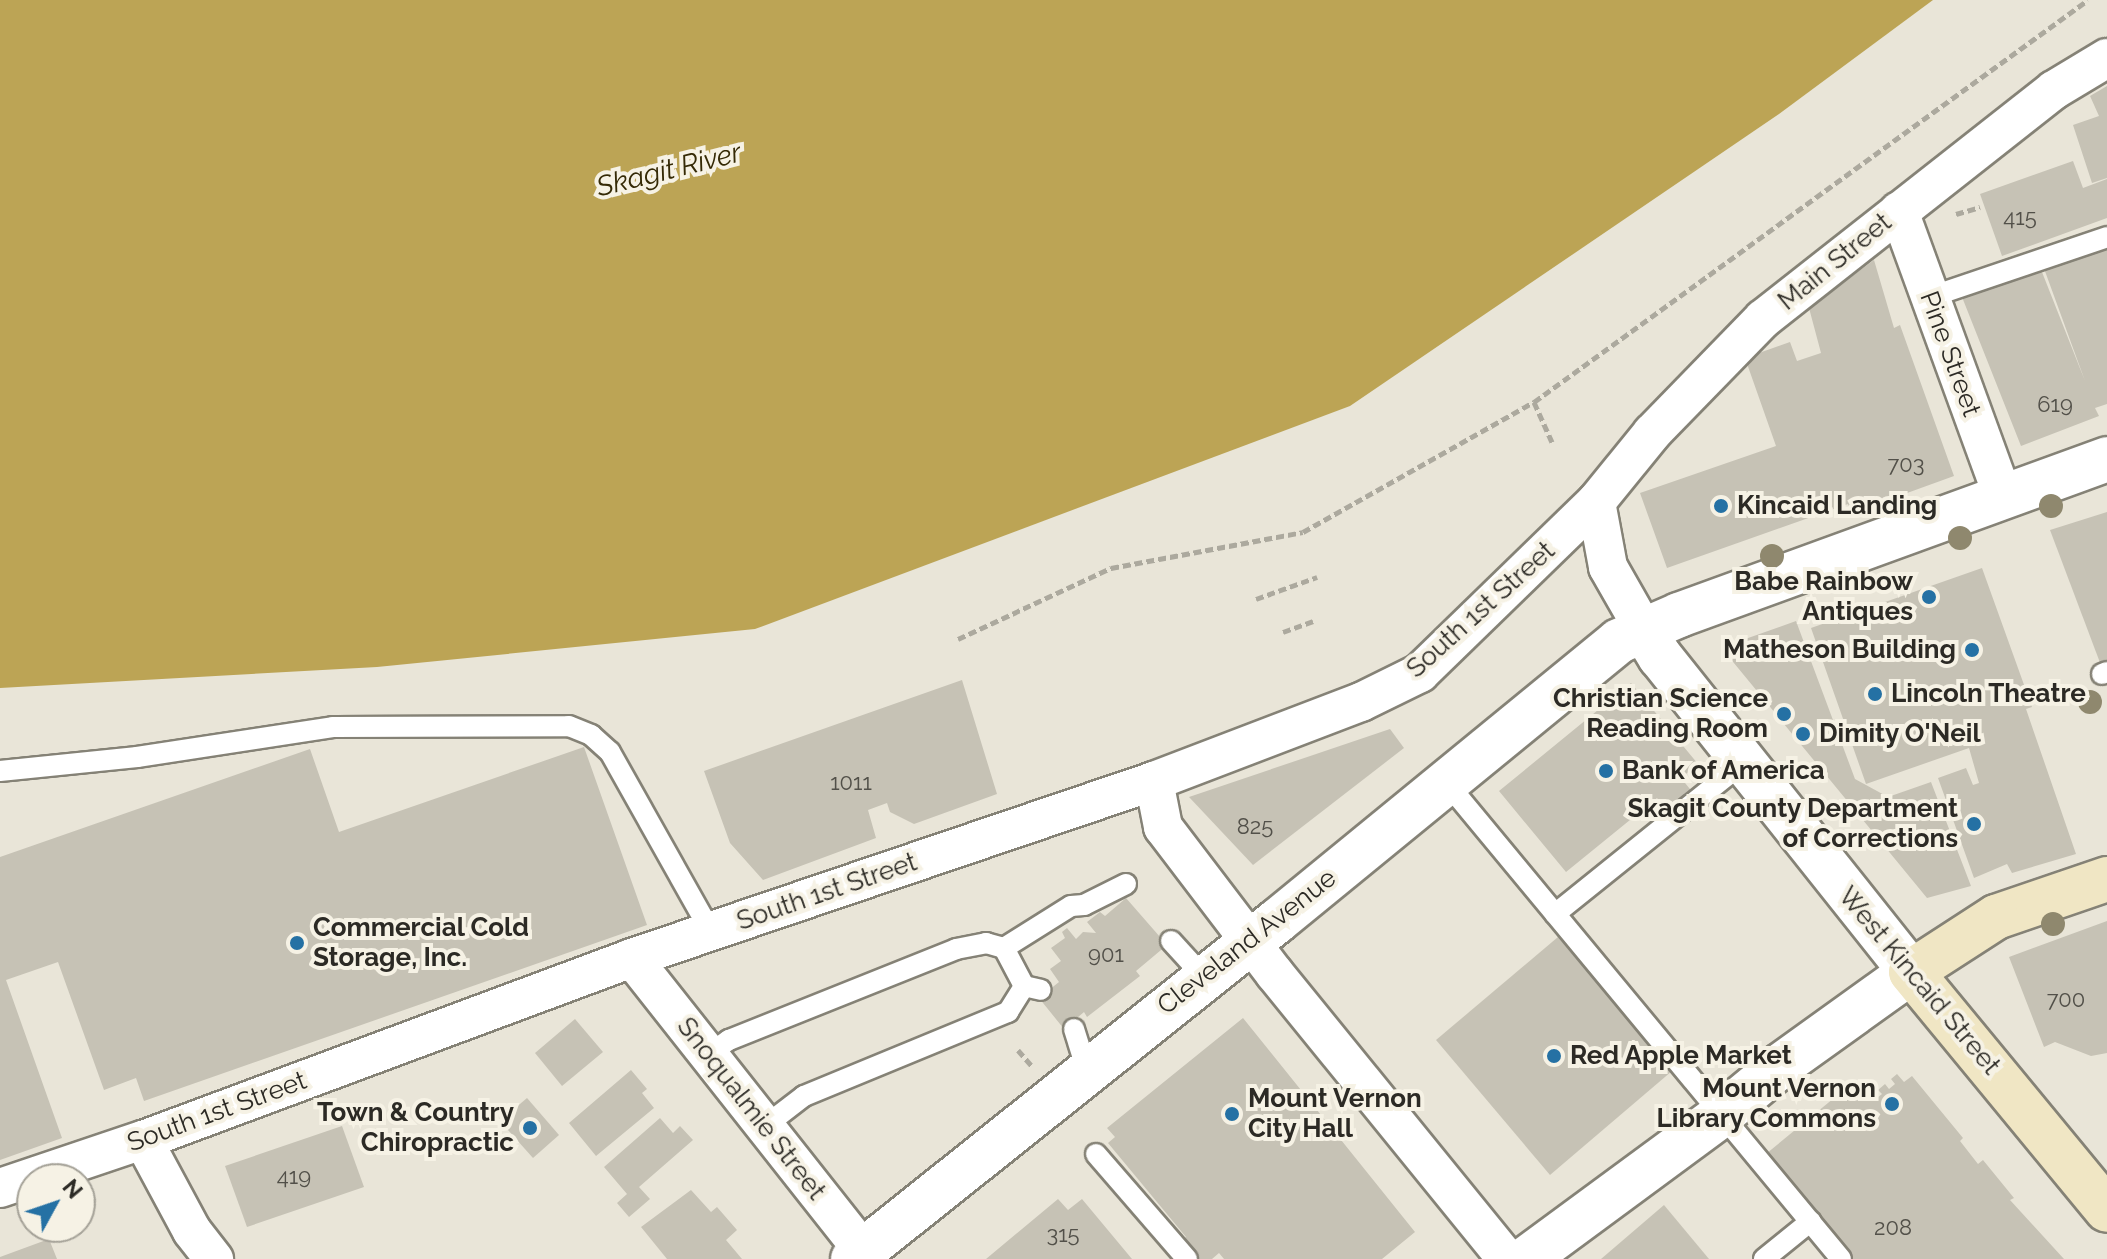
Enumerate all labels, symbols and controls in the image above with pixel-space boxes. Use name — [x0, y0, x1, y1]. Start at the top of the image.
water label: Skagit River — [593, 136, 745, 204]
house number: 415 — [2003, 205, 2037, 231]
street label: Main Street — [1772, 207, 1898, 317]
street label: Pine Street — [1913, 287, 1987, 421]
house number: 619 — [2037, 392, 2073, 418]
house number: 703 — [1888, 452, 1924, 478]
place label: Kincaid Landing — [1737, 490, 1937, 522]
marker: Kincaid Landing — [1712, 497, 1730, 515]
street label: South 1st Street — [1401, 535, 1561, 685]
place label: Babe Rainbow Antiques — [1734, 566, 1913, 628]
marker: Babe Rainbow Antiques — [1920, 588, 1938, 606]
place label: Matheson Building — [1723, 634, 1956, 666]
marker: Matheson Building — [1963, 641, 1981, 659]
place label: Lincoln Theatre — [1891, 678, 2087, 710]
place label: Christian Science Reading Room — [1553, 683, 1768, 744]
marker: Lincoln Theatre — [1866, 685, 1884, 703]
marker: Christian Science Reading Room — [1775, 705, 1793, 723]
place label: Dimity O'Neil — [1819, 718, 1981, 750]
marker: Dimity O'Neil — [1794, 725, 1812, 743]
place label: Bank of America — [1622, 755, 1826, 787]
marker: Bank of America — [1597, 762, 1615, 780]
house number: 1011 — [830, 770, 872, 796]
place label: Skagit County Department of Corrections — [1627, 793, 1958, 854]
house number: 825 — [1237, 814, 1273, 840]
marker: Skagit County Department of Corrections — [1965, 815, 1983, 833]
street label: South 1st Street — [733, 847, 921, 937]
street label: Cleveland Avenue — [1151, 862, 1343, 1022]
street label: West Kincaid Street — [1831, 881, 2007, 1081]
place label: Commercial Cold Storage, Inc. — [313, 912, 530, 974]
marker: Commercial Cold Storage, Inc. — [288, 934, 306, 952]
house number: 901 — [1088, 942, 1124, 968]
house number: 700 — [2047, 987, 2085, 1013]
street label: Snoqualmie Street — [670, 1012, 832, 1206]
place label: Red Apple Market — [1570, 1040, 1792, 1072]
marker: Red Apple Market — [1545, 1047, 1563, 1065]
street label: South 1st Street — [123, 1065, 311, 1159]
place label: Mount Vernon Library Commons — [1656, 1073, 1876, 1134]
place label: Mount Vernon City Hall — [1248, 1083, 1423, 1144]
marker: Mount Vernon Library Commons — [1883, 1095, 1901, 1113]
place label: Town & Country Chiropractic — [317, 1097, 514, 1158]
marker: Mount Vernon City Hall — [1223, 1105, 1241, 1123]
marker: Town & Country Chiropractic — [521, 1119, 539, 1137]
north arrow — [16, 1163, 96, 1243]
house number: 419 — [277, 1164, 311, 1190]
text: N — [57, 1174, 88, 1204]
house number: 208 — [1874, 1215, 1912, 1241]
house number: 315 — [1046, 1222, 1080, 1248]

